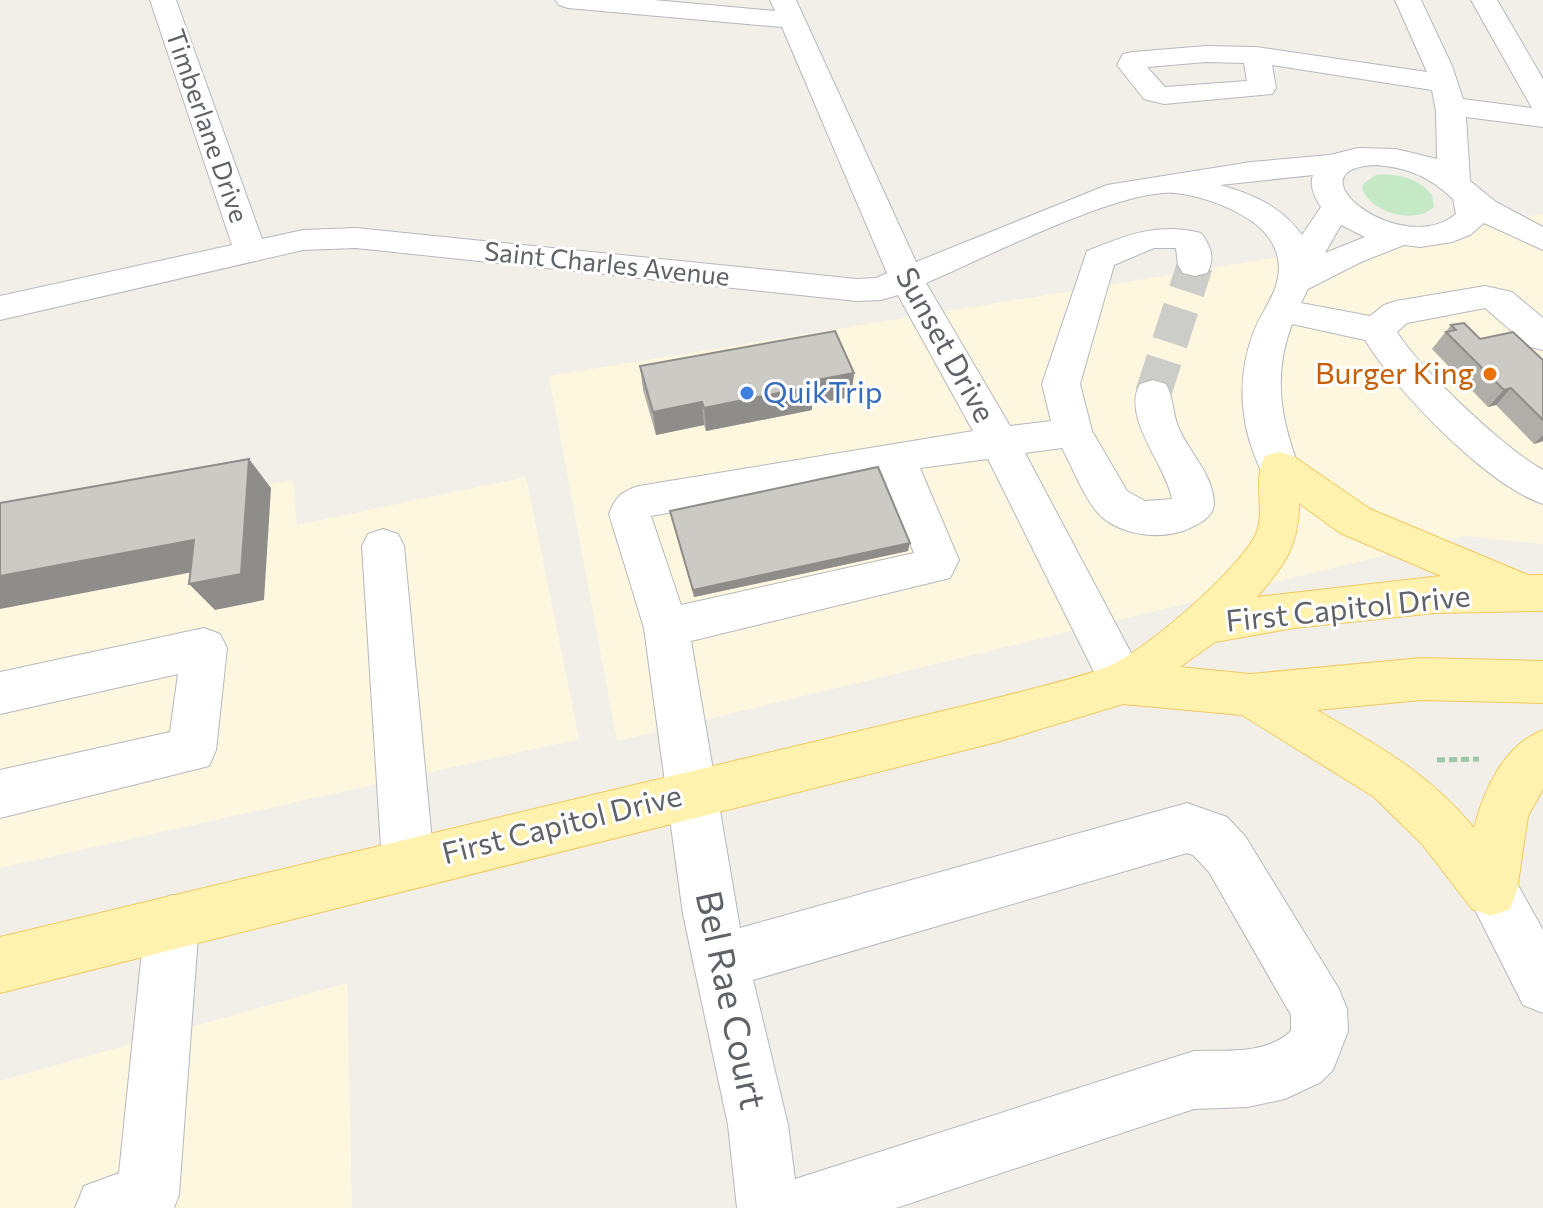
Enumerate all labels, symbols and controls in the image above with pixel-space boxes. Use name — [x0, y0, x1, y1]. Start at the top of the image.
street label: Timberlane Drive — [161, 25, 256, 226]
street label: Saint Charles Avenue — [483, 234, 731, 291]
street label: Sunset Drive — [889, 260, 1005, 428]
place label: Burger King — [1315, 353, 1474, 390]
marker: Burger King — [1481, 365, 1499, 383]
place label: QuikTrip — [763, 372, 882, 409]
marker: QuikTrip — [738, 384, 756, 402]
street label: First Capitol Drive — [1224, 575, 1472, 638]
street label: First Capitol Drive — [438, 775, 685, 870]
street label: Bel Rae Court — [688, 886, 778, 1113]

